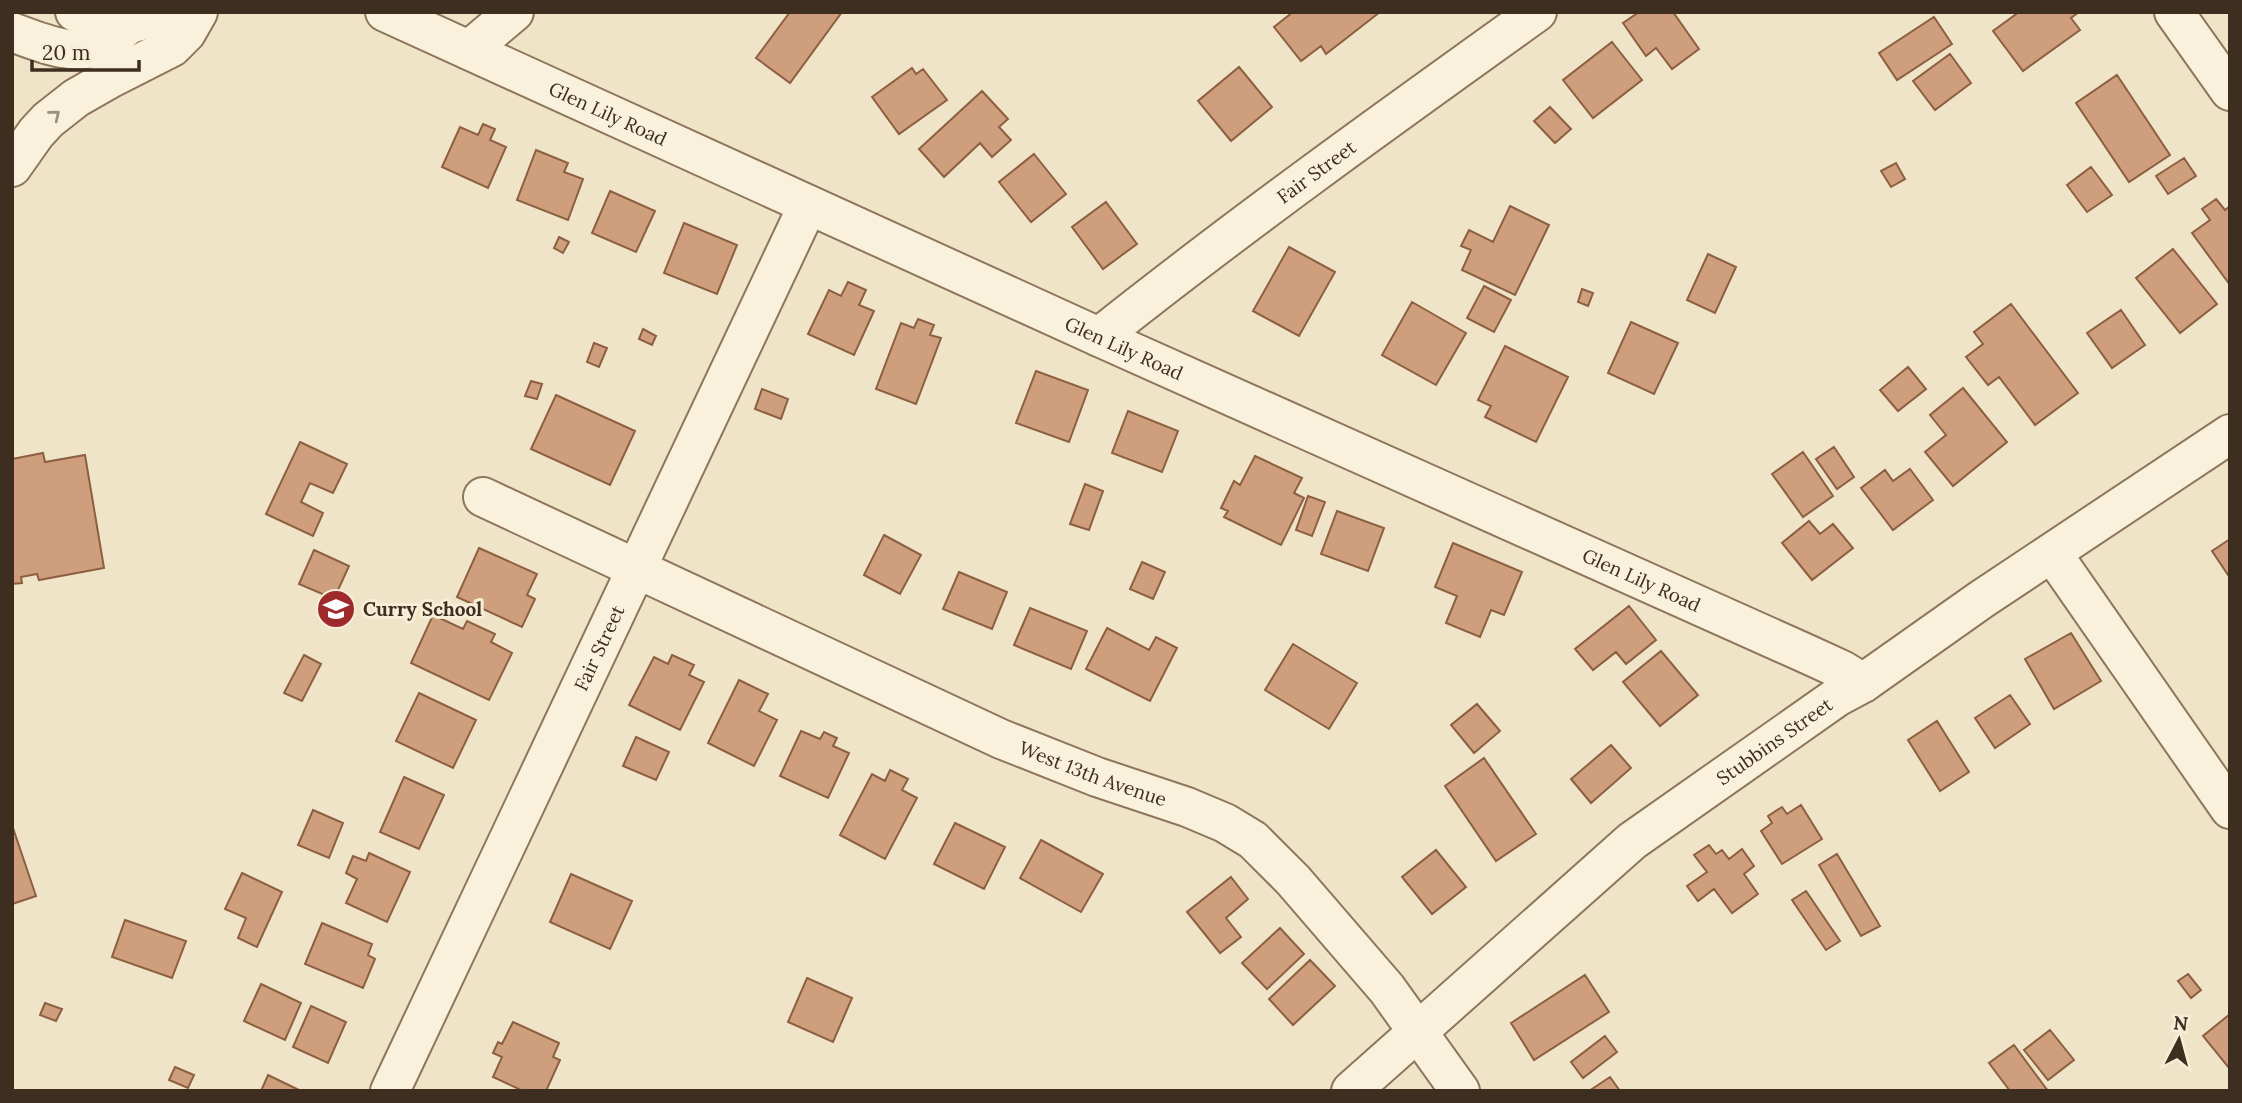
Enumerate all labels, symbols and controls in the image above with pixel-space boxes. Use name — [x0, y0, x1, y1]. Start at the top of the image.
scale bar — [32, 28, 138, 72]
text: 20 m — [42, 39, 91, 66]
street label: Glen Lily Road — [545, 76, 671, 151]
one-way arrow — [48, 110, 60, 123]
street label: Fair Street — [1272, 134, 1361, 209]
street label: Glen Lily Road — [1061, 311, 1187, 385]
street label: Glen Lily Road — [1579, 543, 1705, 617]
school or university icon: Curry School — [315, 588, 357, 630]
place label: Curry School — [363, 597, 482, 621]
street label: Fair Street — [569, 601, 630, 695]
street label: Stubbins Street — [1712, 692, 1837, 790]
street label: West 13th Avenue — [1016, 735, 1170, 811]
north arrow — [2144, 1005, 2214, 1075]
text: N — [2172, 1010, 2190, 1036]

